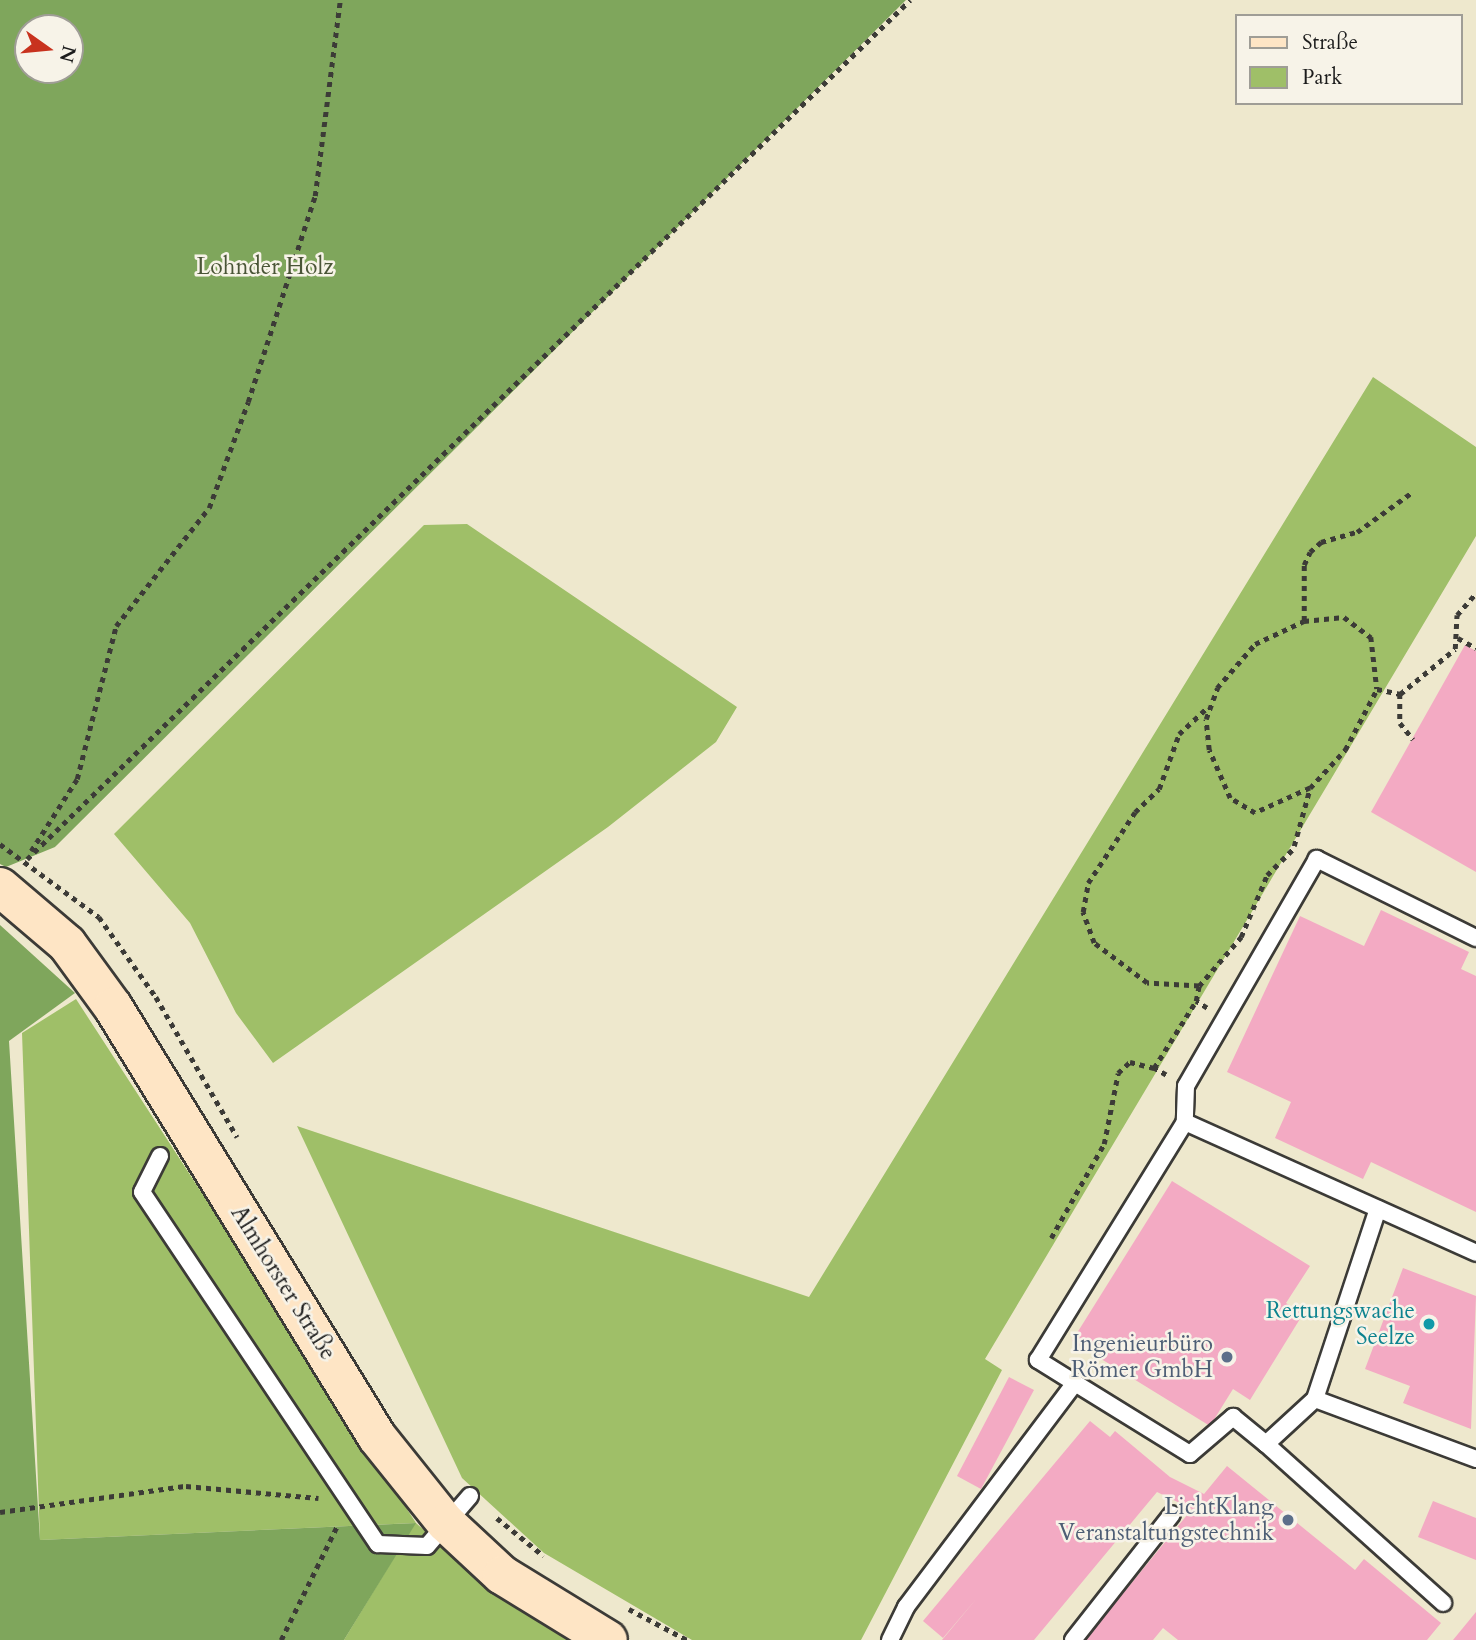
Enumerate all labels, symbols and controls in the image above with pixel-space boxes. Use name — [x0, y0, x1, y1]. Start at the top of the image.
north arrow — [14, 14, 84, 84]
legend — [1234, 14, 1462, 105]
text: Straße — [1302, 28, 1358, 57]
text: N — [53, 43, 82, 65]
text: Park — [1302, 63, 1342, 92]
park label: Lohnder Holz — [196, 253, 334, 281]
street label: Almhorster Straße — [225, 1201, 341, 1365]
place label: Rettungswache Seelze — [1266, 1297, 1415, 1351]
marker: Rettungswache Seelze — [1421, 1316, 1437, 1332]
place label: Ingenieurbüro Römer GmbH — [1071, 1330, 1213, 1384]
marker: Ingenieurbüro Römer GmbH — [1219, 1349, 1235, 1365]
place label: LichtKlang Veranstaltungstechnik — [1058, 1493, 1274, 1547]
marker: LichtKlang Veranstaltungstechnik — [1280, 1512, 1296, 1528]

